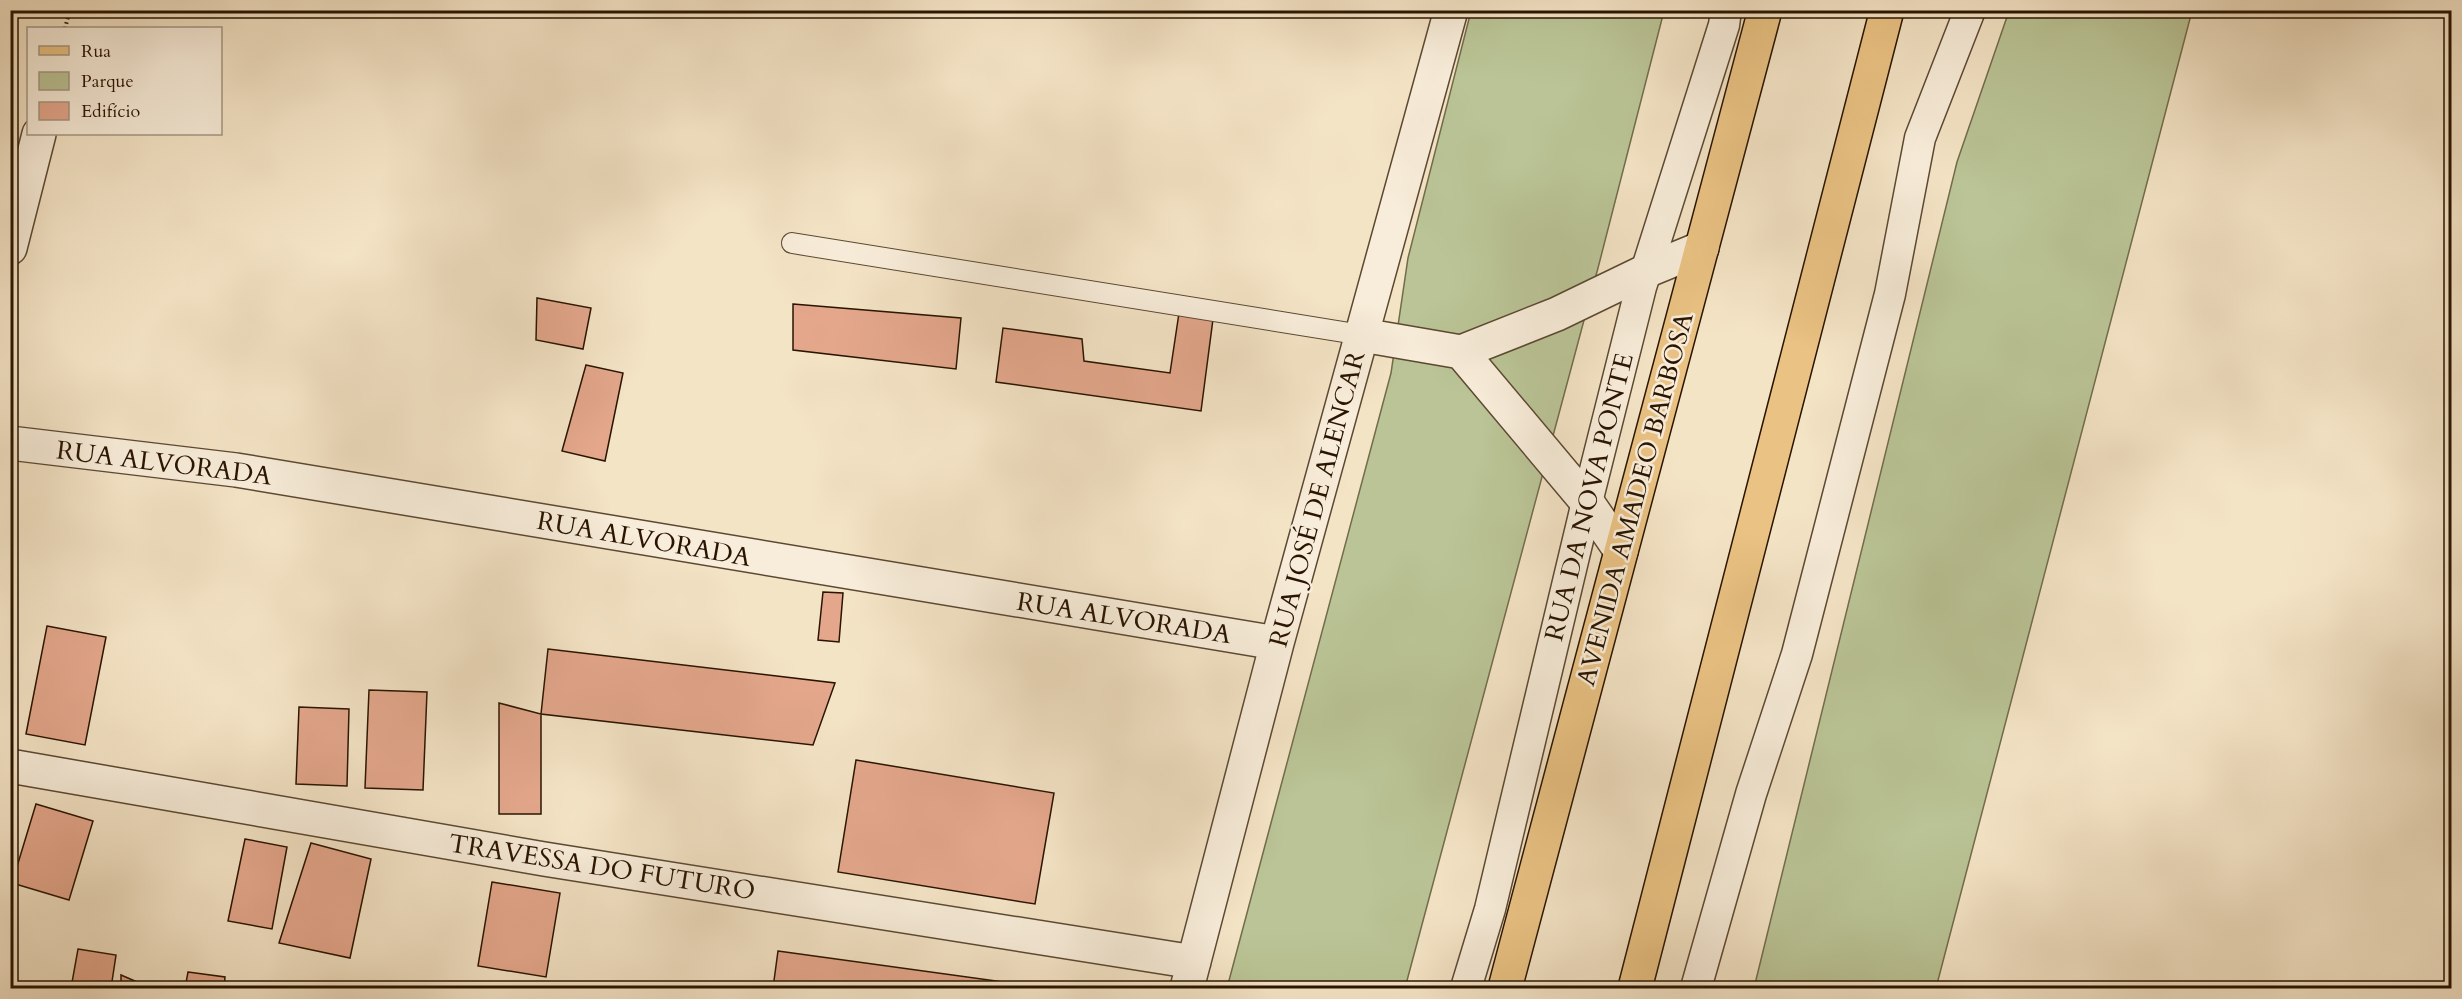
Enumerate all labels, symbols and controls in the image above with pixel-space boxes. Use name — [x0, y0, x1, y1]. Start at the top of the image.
legend — [27, 27, 222, 135]
text: Rua — [81, 39, 111, 64]
text: Parque — [81, 69, 134, 94]
text: Edifício — [81, 99, 141, 124]
street label: AVENIDA AMADEO BARBOSA — [1568, 308, 1702, 690]
street label: RUA JOSÉ DE ALENCAR — [1261, 347, 1373, 651]
street label: RUA DA NOVA PONTE — [1536, 349, 1642, 645]
street label: RUA ALVORADA — [54, 432, 274, 494]
street label: RUA ALVORADA — [534, 503, 754, 575]
street label: RUA ALVORADA — [1014, 584, 1234, 652]
street label: TRAVESSA DO FUTURO — [446, 825, 758, 909]

